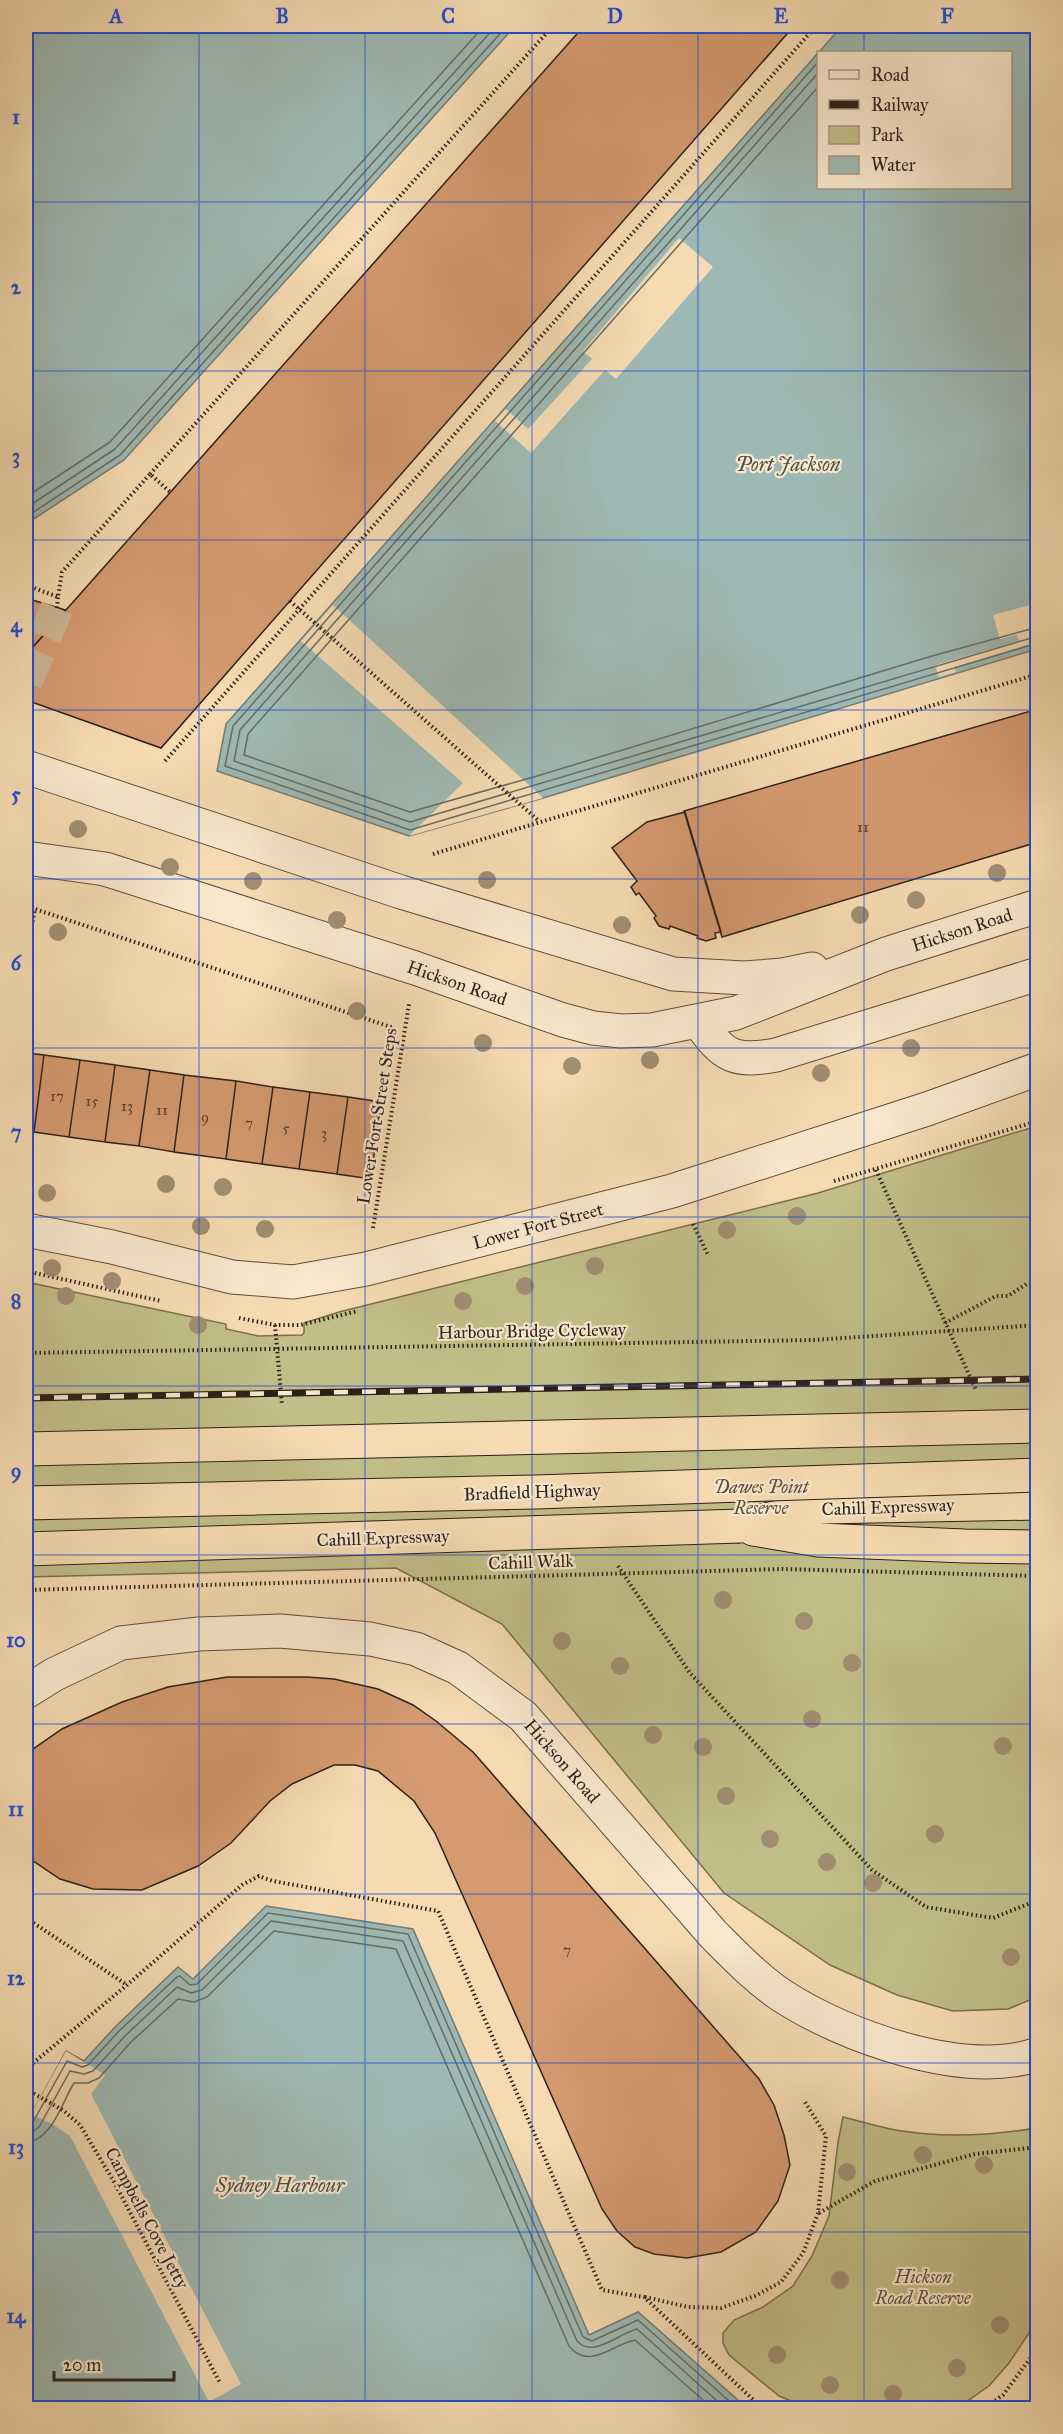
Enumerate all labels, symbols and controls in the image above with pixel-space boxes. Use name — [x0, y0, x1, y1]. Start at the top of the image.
text: A — [107, 4, 123, 28]
text: B — [275, 4, 289, 28]
text: C — [441, 4, 455, 28]
text: D — [607, 4, 623, 28]
text: E — [774, 4, 789, 28]
text: F — [940, 4, 954, 28]
legend — [817, 51, 1012, 189]
text: Road — [871, 64, 909, 86]
text: Railway — [871, 94, 929, 116]
text: 1 — [12, 105, 20, 129]
text: Park — [871, 124, 904, 146]
text: Water — [871, 154, 916, 176]
text: 2 — [11, 275, 22, 299]
text: 3 — [12, 444, 20, 469]
water label: Port Jackson — [736, 452, 841, 476]
text: 4 — [10, 613, 22, 638]
text: 5 — [11, 782, 21, 806]
house number: 11 — [857, 818, 869, 836]
street label: Hickson Road — [909, 903, 1015, 957]
text: 6 — [11, 951, 23, 975]
street label: Hickson Road — [404, 956, 510, 1010]
street label: Lower Fort Street Steps — [352, 1026, 402, 1206]
house number: 17 — [50, 1087, 64, 1105]
house number: 15 — [86, 1092, 98, 1110]
house number: 13 — [121, 1097, 133, 1115]
house number: 11 — [156, 1101, 168, 1119]
house number: 9 — [201, 1108, 209, 1126]
house number: 7 — [245, 1114, 253, 1132]
house number: 5 — [283, 1119, 290, 1137]
text: 7 — [11, 1120, 22, 1144]
house number: 3 — [321, 1124, 327, 1142]
street label: Lower Fort Street — [470, 1198, 606, 1254]
text: 8 — [11, 1289, 21, 1313]
street label: Harbour Bridge Cycleway — [438, 1318, 627, 1345]
text: 9 — [11, 1459, 21, 1484]
park label: Dawes Point Reserve — [714, 1476, 810, 1519]
street label: Bradfield Highway — [463, 1479, 602, 1506]
street label: Cahill Expressway — [821, 1494, 955, 1520]
street label: Cahill Expressway — [316, 1525, 450, 1551]
street label: Cahill Walk — [488, 1549, 575, 1574]
text: 10 — [6, 1628, 26, 1652]
street label: Hickson Road — [520, 1714, 604, 1808]
text: 11 — [8, 1797, 24, 1821]
house number: 7 — [563, 1941, 571, 1959]
text: 12 — [7, 1966, 26, 1990]
text: 13 — [8, 2135, 24, 2160]
street label: Campbells Cove Jetty — [100, 2143, 194, 2294]
water label: Sydney Harbour — [215, 2173, 346, 2197]
park label: Hickson Road Reserve — [874, 2266, 972, 2309]
text: 14 — [6, 2304, 26, 2329]
scale bar — [54, 2344, 174, 2382]
text: 20 m — [63, 2354, 101, 2376]

